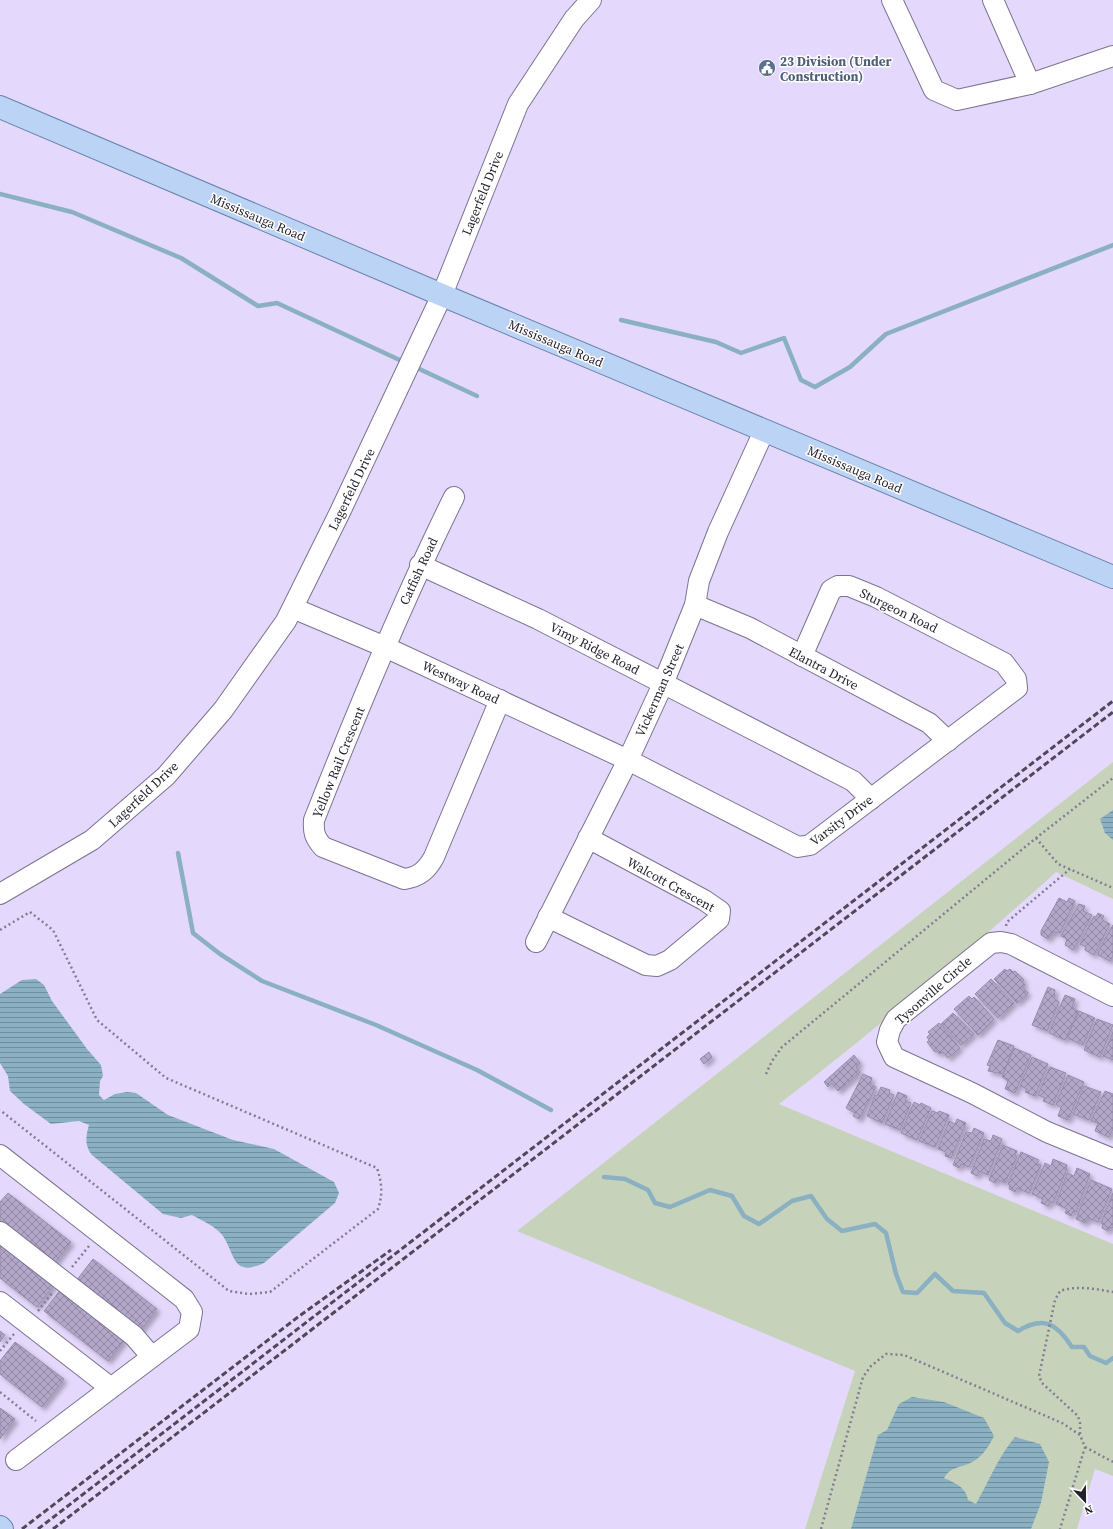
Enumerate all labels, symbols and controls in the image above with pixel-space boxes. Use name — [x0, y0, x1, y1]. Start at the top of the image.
place label: 23 Division (Under Construction) — [780, 53, 893, 85]
public building icon: 23 Division (Under Construction) — [757, 58, 777, 78]
street label: Lagerfeld Drive — [458, 148, 507, 238]
street label: Mississauga Road — [208, 190, 309, 245]
street label: Mississauga Road — [506, 316, 607, 371]
street label: Mississauga Road — [805, 442, 906, 497]
street label: Lagerfeld Drive — [324, 445, 379, 533]
street label: Catfish Road — [395, 534, 442, 608]
street label: Sturgeon Road — [857, 584, 941, 637]
street label: Vimy Ridge Road — [547, 618, 643, 679]
street label: Vickerman Street — [631, 640, 688, 739]
street label: Elantra Drive — [786, 643, 862, 694]
street label: Westway Road — [419, 657, 503, 708]
street label: Yellow Rail Crescent — [308, 704, 369, 820]
street label: Lagerfeld Drive — [105, 757, 182, 831]
street label: Varsity Drive — [806, 791, 876, 850]
street label: Walcott Crescent — [624, 853, 718, 916]
street label: Tysonville Circle — [891, 952, 975, 1028]
north arrow — [1065, 1481, 1105, 1521]
text: N — [1082, 1501, 1095, 1518]

